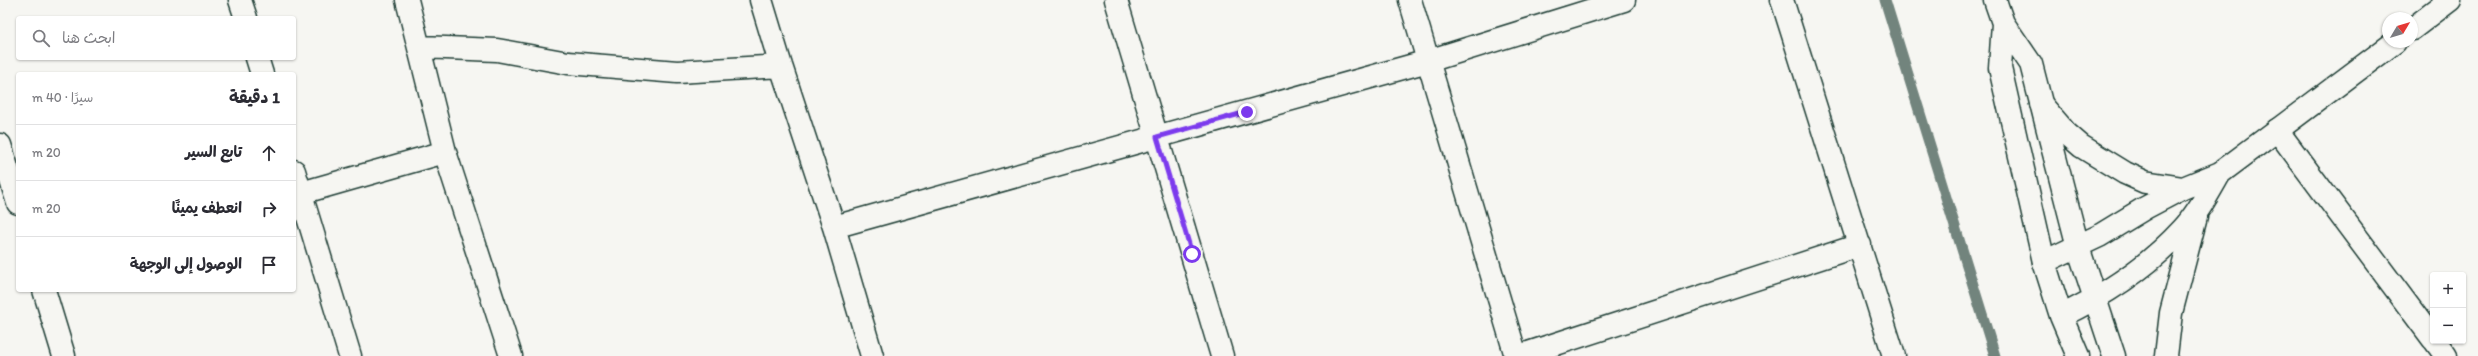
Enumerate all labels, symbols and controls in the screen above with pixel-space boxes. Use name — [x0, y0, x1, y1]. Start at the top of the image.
north arrow — [2382, 12, 2418, 48]
search box — [16, 16, 296, 60]
icon: search — [30, 27, 52, 49]
text: ابحث هنا — [62, 29, 116, 47]
text: 1 دقيقة — [229, 87, 280, 107]
text: سيرًا · 40 m — [32, 90, 93, 105]
route end — [1238, 103, 1256, 121]
icon: ahead — [258, 142, 280, 164]
text: تابع السير — [185, 143, 242, 161]
text: 20 m — [32, 145, 61, 160]
icon: right — [258, 198, 280, 220]
text: انعطف يمينًا — [172, 199, 242, 217]
text: 20 m — [32, 201, 61, 216]
route start — [1183, 245, 1201, 263]
icon: arrive — [258, 254, 280, 276]
text: الوصول إلى الوجهة — [130, 255, 242, 273]
map controls — [2430, 272, 2466, 344]
button: + — [2430, 272, 2466, 308]
button: − — [2430, 308, 2466, 344]

